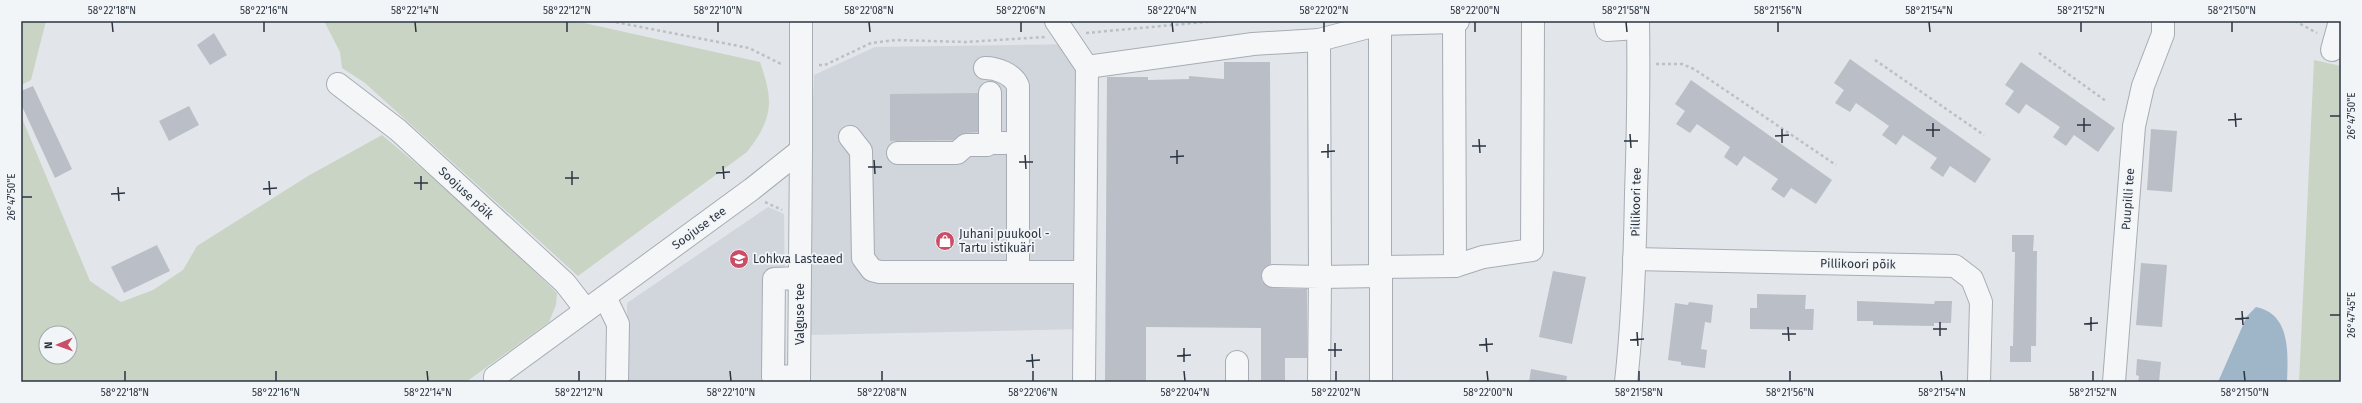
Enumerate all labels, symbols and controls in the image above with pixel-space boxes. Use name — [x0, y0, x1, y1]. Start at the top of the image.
text: 58°22'18"N — [88, 5, 136, 17]
text: 58°22'16"N — [240, 5, 288, 17]
text: 58°22'14"N — [391, 5, 439, 17]
text: 58°22'12"N — [543, 5, 591, 17]
text: 58°22'10"N — [694, 5, 742, 17]
text: 58°22'08"N — [844, 5, 894, 17]
text: 58°22'06"N — [996, 5, 1046, 17]
text: 58°22'04"N — [1148, 5, 1196, 17]
text: 58°22'02"N — [1300, 5, 1348, 17]
text: 58°22'00"N — [1450, 5, 1500, 17]
text: 58°21'58"N — [1602, 5, 1650, 17]
text: 58°21'56"N — [1754, 5, 1802, 17]
text: 58°21'54"N — [1905, 5, 1953, 17]
text: 58°21'52"N — [2057, 5, 2105, 17]
text: 58°21'50"N — [2208, 5, 2256, 17]
text: 26°47'50"E — [2346, 92, 2358, 140]
street label: Soojuse põik — [436, 164, 497, 223]
street label: Pillikoori tee — [1628, 167, 1644, 237]
street label: Puupilli tee — [2119, 168, 2137, 230]
text: 26°47'50"E — [6, 173, 18, 221]
street label: Soojuse tee — [669, 204, 729, 252]
place label: Juhani puukool - Tartu istikuäri — [959, 227, 1050, 255]
shop icon: Juhani puukool - Tartu istikuäri — [934, 230, 956, 252]
school or university icon: Lohkva Lasteaed — [728, 248, 750, 270]
place label: Lohkva Lasteaed — [753, 252, 843, 266]
street label: Pillikoori põik — [1820, 256, 1897, 272]
street label: Valguse tee — [793, 283, 807, 345]
text: 26°47'45"E — [2346, 292, 2358, 338]
north arrow — [38, 325, 78, 365]
text: N — [42, 341, 55, 349]
text: 58°22'18"N — [101, 387, 149, 399]
text: 58°22'16"N — [252, 387, 300, 399]
text: 58°22'14"N — [404, 387, 452, 399]
text: 58°22'12"N — [555, 387, 603, 399]
text: 58°22'10"N — [707, 387, 755, 399]
text: 58°22'08"N — [857, 387, 907, 399]
text: 58°22'06"N — [1008, 387, 1058, 399]
text: 58°22'04"N — [1161, 387, 1209, 399]
text: 58°22'02"N — [1312, 387, 1360, 399]
text: 58°22'00"N — [1463, 387, 1513, 399]
text: 58°21'58"N — [1615, 387, 1663, 399]
text: 58°21'56"N — [1766, 387, 1814, 399]
text: 58°21'54"N — [1918, 387, 1966, 399]
text: 58°21'52"N — [2069, 387, 2117, 399]
text: 58°21'50"N — [2221, 387, 2269, 399]

